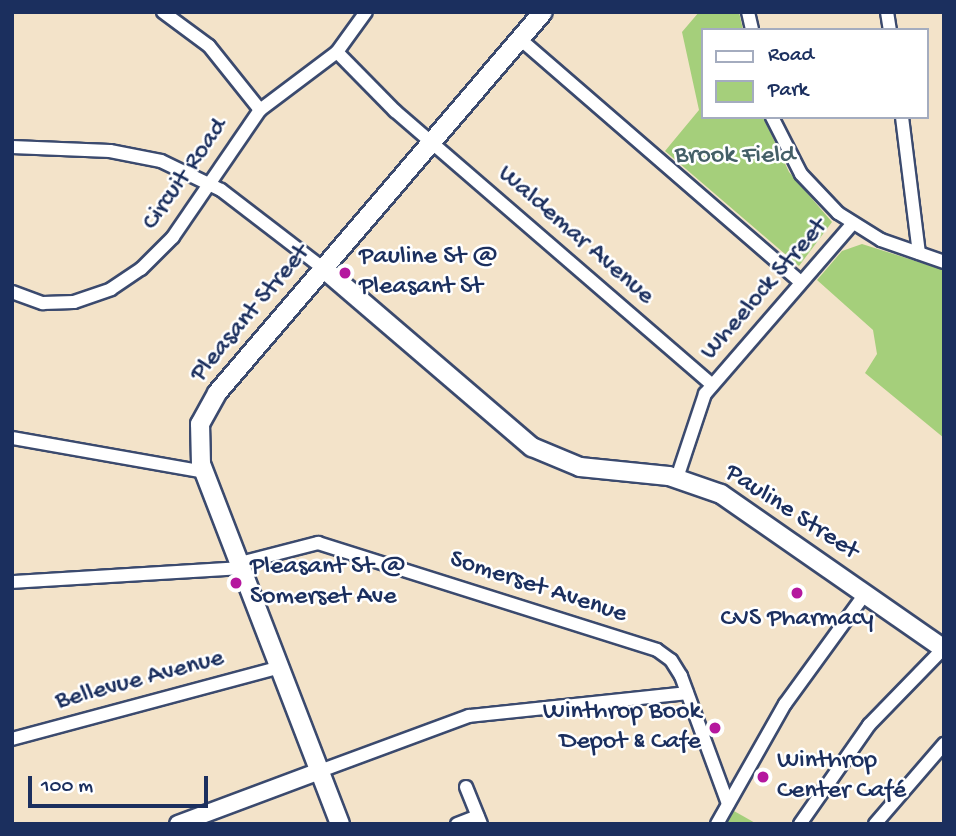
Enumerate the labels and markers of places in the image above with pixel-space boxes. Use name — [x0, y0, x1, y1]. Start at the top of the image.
place label: Pauline St @ Pleasant St — [359, 242, 498, 304]
marker: Pauline St @ Pleasant St — [337, 265, 353, 281]
place label: Pleasant St @ Somerset Ave — [250, 552, 406, 614]
marker: Pleasant St @ Somerset Ave — [228, 575, 244, 591]
marker: CVS Pharmacy — [789, 585, 805, 601]
place label: CVS Pharmacy — [720, 604, 874, 636]
place label: Winthrop Book Depot & Cafe — [543, 697, 701, 758]
marker: Winthrop Book Depot & Cafe — [707, 720, 723, 736]
place label: Winthrop Center Café — [777, 746, 906, 808]
marker: Winthrop Center Café — [755, 769, 771, 785]

